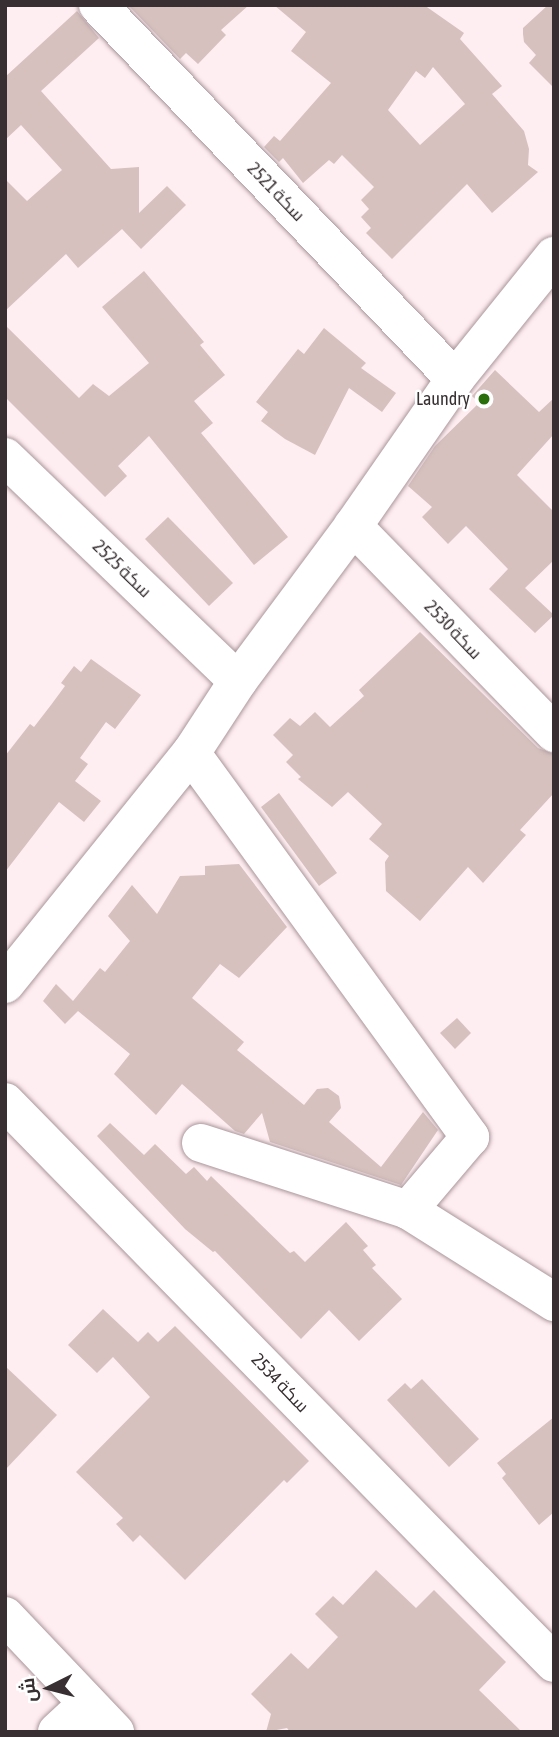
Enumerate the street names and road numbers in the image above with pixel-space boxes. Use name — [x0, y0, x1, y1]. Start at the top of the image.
street label: سكة 2521 — [243, 158, 309, 226]
street label: سكة 2525 — [88, 536, 156, 602]
street label: سكة 2530 — [420, 596, 486, 664]
street label: سكة 2534 — [247, 1349, 313, 1417]

